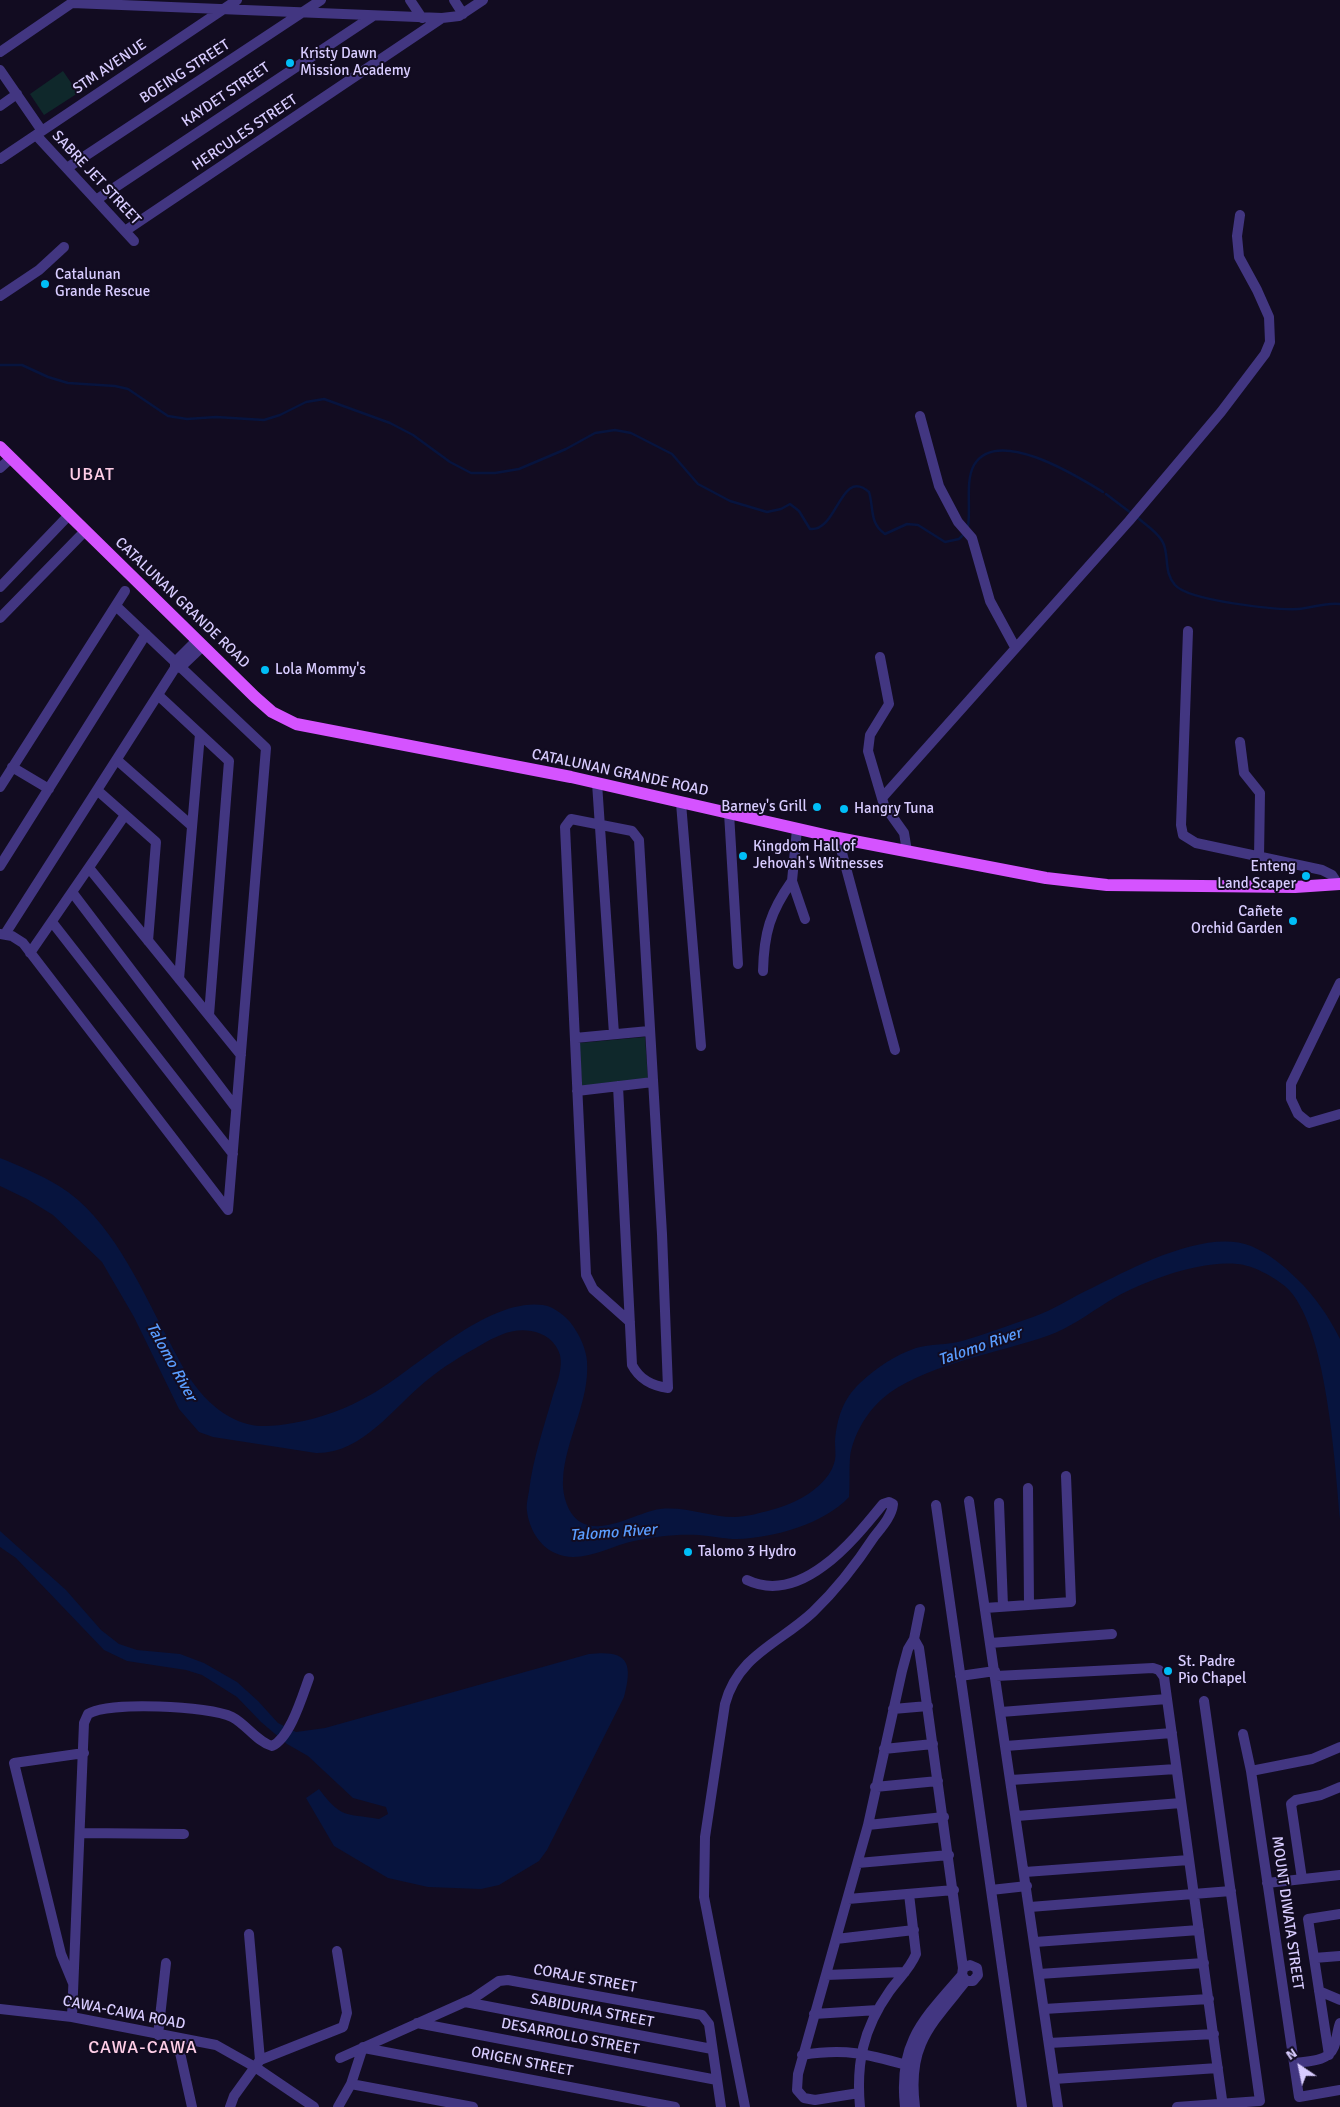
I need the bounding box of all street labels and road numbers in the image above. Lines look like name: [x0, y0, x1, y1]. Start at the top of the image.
street label: STM AVENUE: [70, 36, 150, 98]
street label: BOEING STREET: [137, 36, 233, 108]
street label: KAYDET STREET: [178, 59, 274, 131]
street label: HERCULES STREET: [189, 91, 301, 175]
street label: SABRE JET STREET: [48, 127, 144, 229]
street label: CATALUNAN GRANDE ROAD: [111, 534, 253, 672]
street label: CATALUNAN GRANDE ROAD: [530, 745, 710, 801]
street label: MOUNT DIWATA STREET: [1267, 1835, 1307, 1991]
street label: CORAJE STREET: [532, 1961, 638, 1997]
street label: SABIDURIA STREET: [529, 1990, 655, 2032]
street label: CAWA-CAWA ROAD: [61, 1992, 187, 2034]
street label: DESARROLLO STREET: [499, 2015, 641, 2059]
street label: ORIGEN STREET: [469, 2043, 575, 2081]

